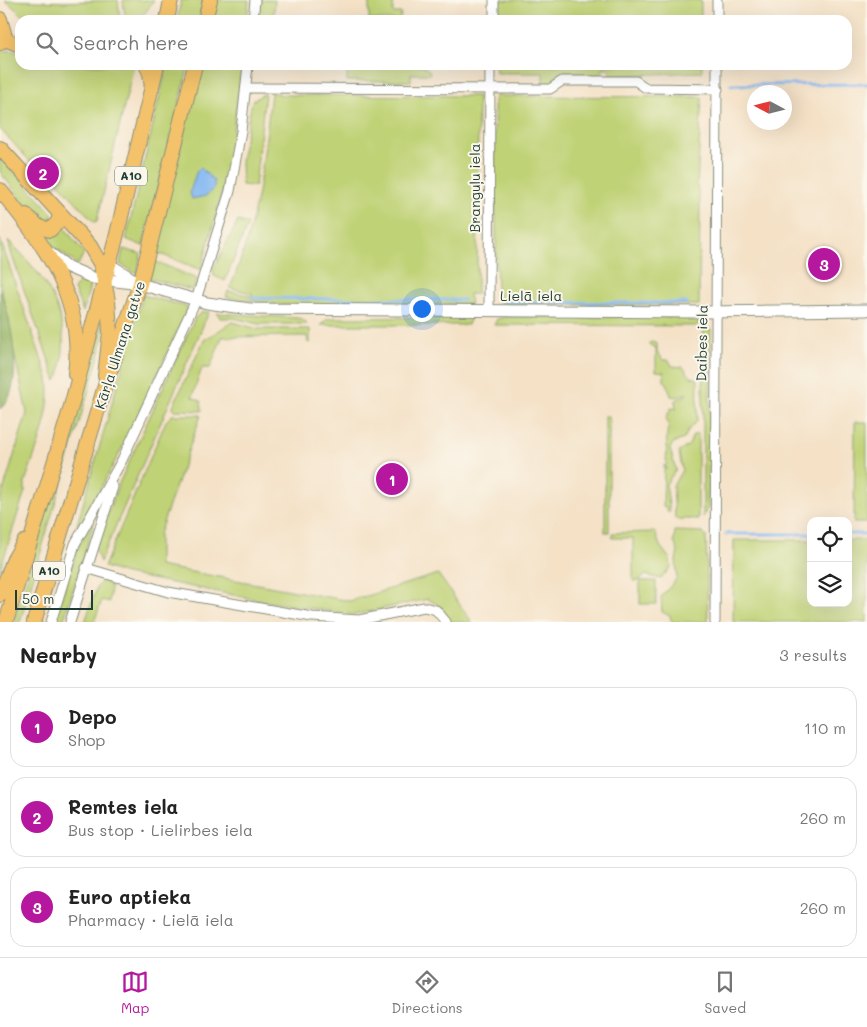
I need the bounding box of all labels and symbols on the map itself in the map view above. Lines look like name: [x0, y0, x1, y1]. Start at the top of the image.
north arrow: [747, 85, 792, 130]
street label: Branguļu iela: [465, 144, 484, 232]
pin: 2: [27, 154, 59, 192]
road number: A10: [115, 167, 147, 186]
pin: 3: [808, 245, 840, 283]
street label: Kārļa Ulmaņa gatve: [90, 278, 149, 411]
street label: Lielā iela: [500, 286, 562, 305]
your location: [409, 296, 435, 322]
street label: Daibes iela: [691, 304, 712, 381]
pin: 1: [376, 460, 408, 498]
road number: A10: [33, 562, 65, 580]
scale bar: [15, 587, 92, 610]

